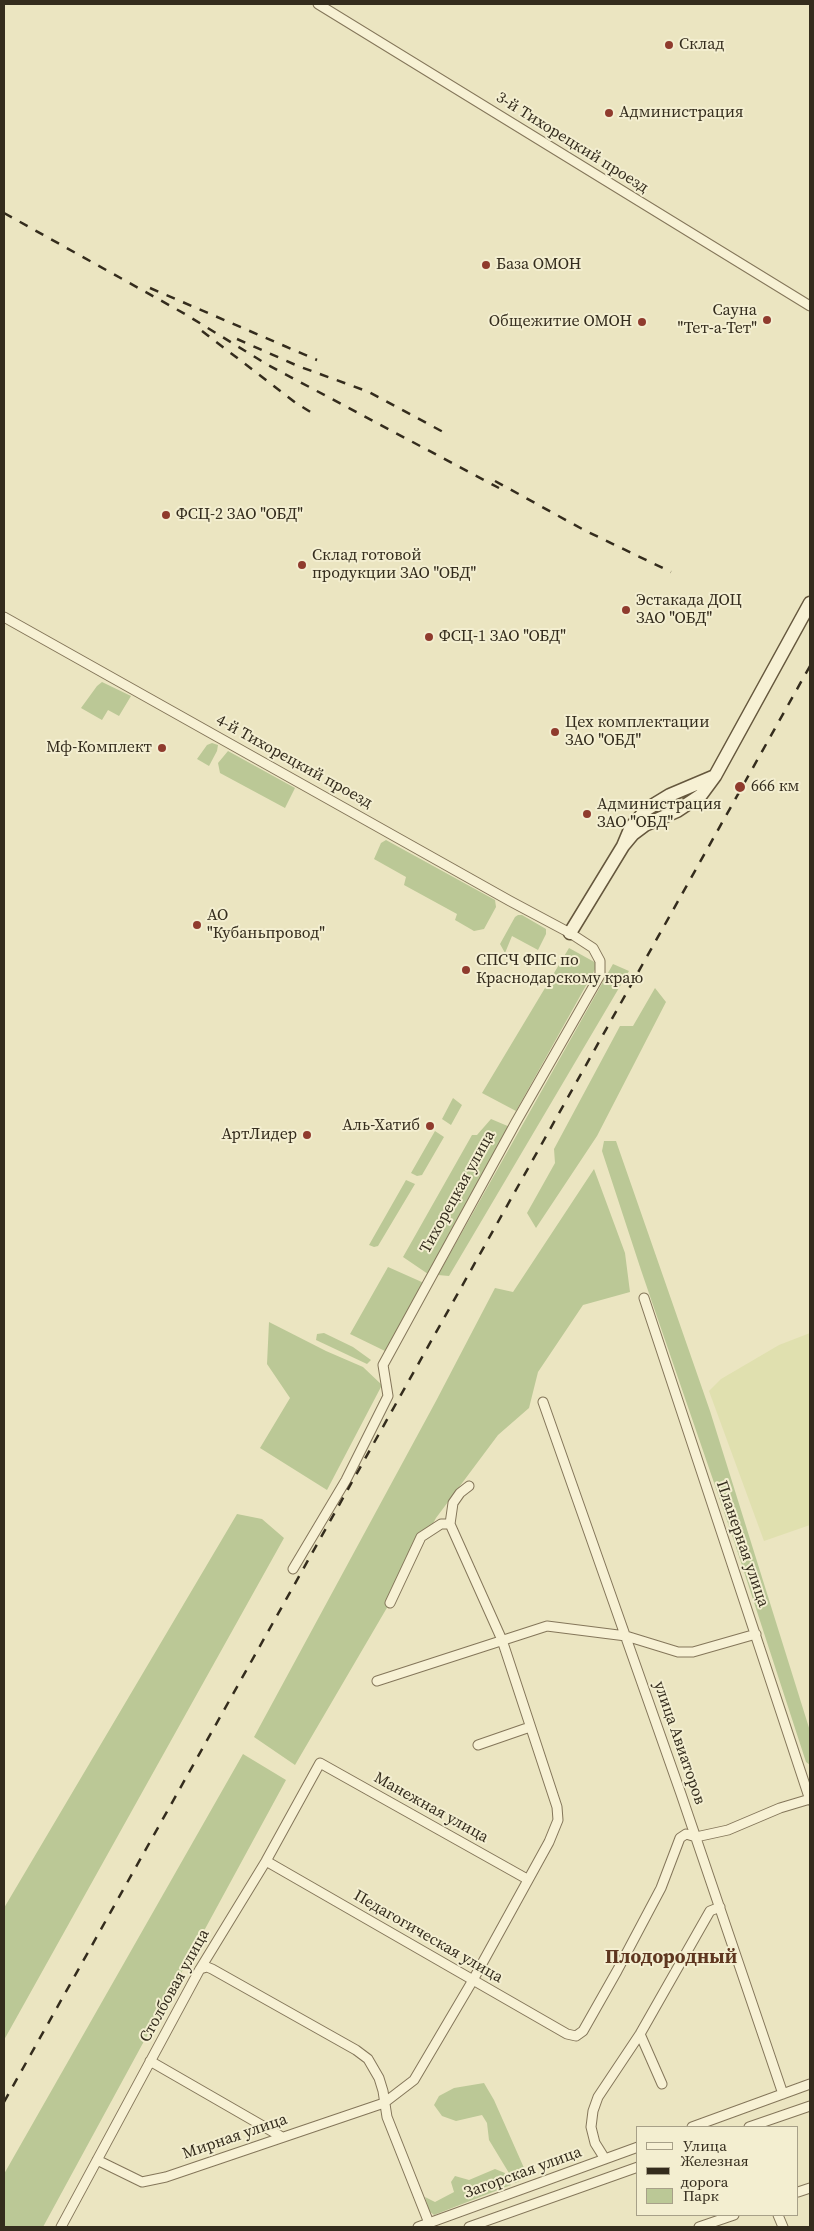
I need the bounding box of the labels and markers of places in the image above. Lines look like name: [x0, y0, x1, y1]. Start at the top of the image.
place label: Склад: [679, 35, 724, 55]
marker: Склад: [663, 39, 675, 51]
place label: Администрация: [619, 103, 744, 123]
marker: Администрация: [603, 107, 615, 119]
place label: База ОМОН: [496, 255, 581, 275]
marker: База ОМОН: [480, 259, 492, 271]
place label: Сауна "Тет-а-Тет": [678, 301, 757, 339]
place label: Общежитие ОМОН: [489, 312, 632, 332]
marker: Сауна "Тет-а-Тет": [761, 314, 773, 326]
marker: Общежитие ОМОН: [636, 316, 648, 328]
place label: ФСЦ-2 ЗАО "ОБД": [176, 505, 303, 525]
marker: ФСЦ-2 ЗАО "ОБД": [160, 509, 172, 521]
place label: Склад готовой продукции ЗАО "ОБД": [312, 546, 476, 584]
marker: Склад готовой продукции ЗАО "ОБД": [296, 559, 308, 571]
place label: Эстакада ДОЦ ЗАО "ОБД": [636, 591, 742, 629]
marker: Эстакада ДОЦ ЗАО "ОБД": [620, 604, 632, 616]
place label: ФСЦ-1 ЗАО "ОБД": [439, 627, 566, 647]
marker: ФСЦ-1 ЗАО "ОБД": [423, 631, 435, 643]
place label: Цех комплектации ЗАО "ОБД": [565, 713, 710, 751]
marker: Цех комплектации ЗАО "ОБД": [549, 726, 561, 738]
place label: Мф-Комплект: [46, 738, 152, 758]
marker: Мф-Комплект: [156, 742, 168, 754]
place label: 666 км: [751, 777, 799, 797]
marker: 666 км: [733, 780, 747, 794]
place label: Администрация ЗАО "ОБД": [597, 795, 722, 833]
marker: Администрация ЗАО "ОБД": [581, 808, 593, 820]
place label: АО "Кубаньпровод": [207, 906, 325, 944]
marker: АО "Кубаньпровод": [191, 919, 203, 931]
place label: СПСЧ ФПС по Краснодарскому краю: [476, 951, 643, 989]
marker: СПСЧ ФПС по Краснодарскому краю: [460, 964, 472, 976]
place label: Аль-Хатиб: [342, 1116, 420, 1136]
marker: Аль-Хатиб: [424, 1120, 436, 1132]
place label: АртЛидер: [221, 1125, 297, 1145]
marker: АртЛидер: [301, 1129, 313, 1141]

